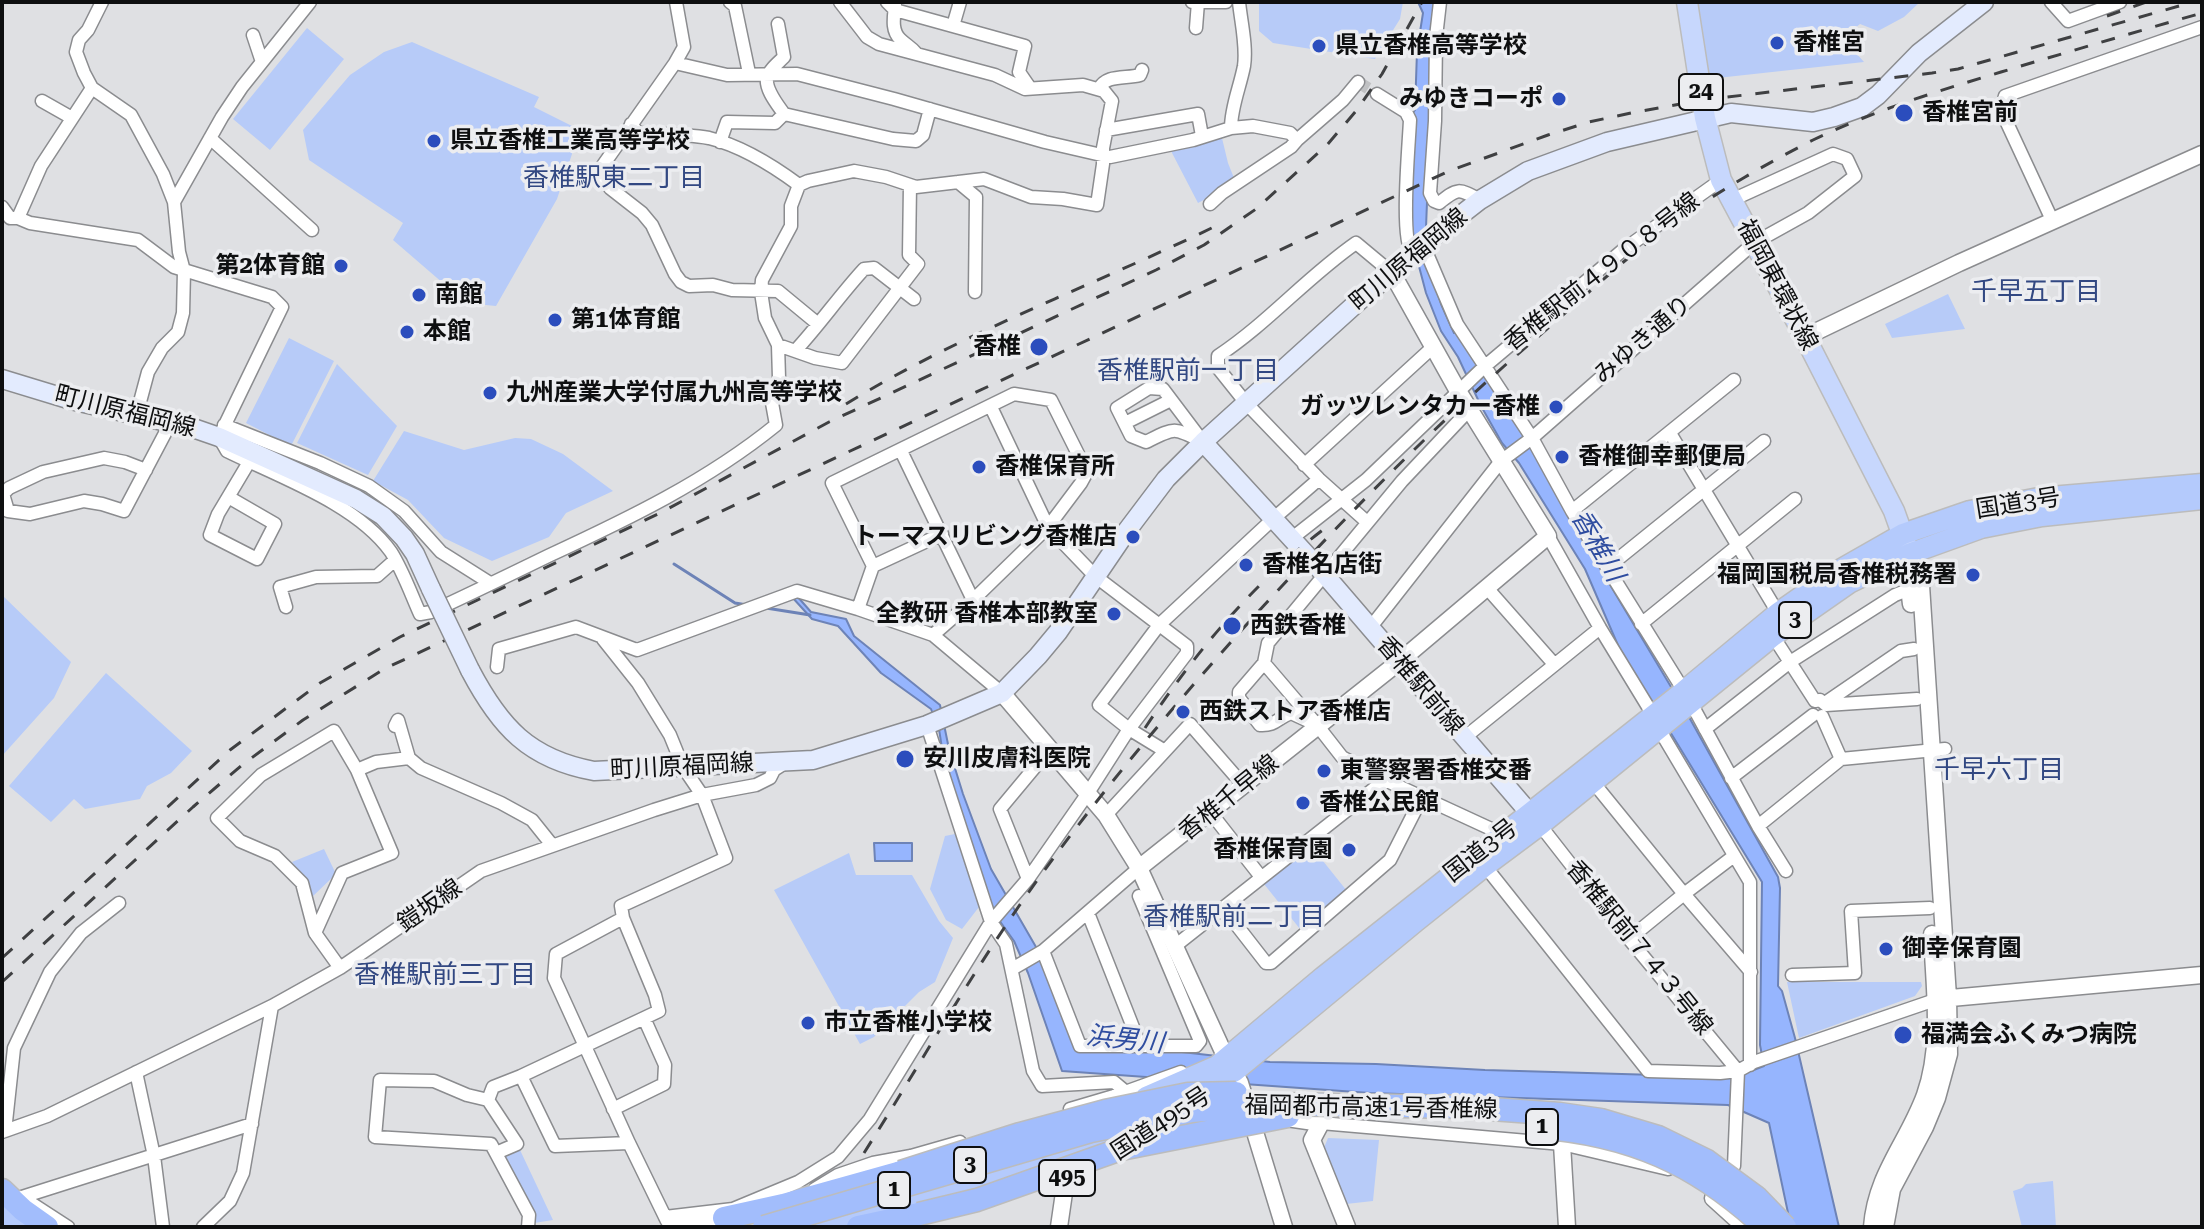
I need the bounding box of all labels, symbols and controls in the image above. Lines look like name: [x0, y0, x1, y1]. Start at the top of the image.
place label: 香椎宮: [1793, 29, 1865, 57]
place label: 県立香椎高等学校: [1335, 32, 1527, 60]
marker: 香椎宮: [1768, 34, 1786, 52]
marker: 県立香椎高等学校: [1310, 37, 1328, 55]
road number: 24: [1679, 74, 1723, 110]
place label: みゆきコーポ: [1399, 85, 1543, 113]
marker: みゆきコーポ: [1550, 90, 1568, 108]
place label: 香椎宮前: [1922, 99, 2018, 127]
marker: 香椎宮前: [1893, 102, 1915, 124]
place label: 県立香椎工業高等学校: [450, 127, 690, 155]
marker: 県立香椎工業高等学校: [425, 132, 443, 150]
district label: 香椎駅東二丁目: [523, 162, 705, 194]
street label: 香椎駅前４９０８号線: [1499, 187, 1705, 357]
street label: 町川原福岡線: [1345, 203, 1473, 317]
street label: 福岡東環状線: [1730, 215, 1824, 355]
place label: 第2体育館: [216, 252, 325, 280]
marker: 第2体育館: [332, 257, 350, 275]
district label: 千早五丁目: [1971, 276, 2101, 308]
place label: 南館: [435, 281, 483, 309]
marker: 南館: [410, 286, 428, 304]
street label: みゆき通り: [1588, 290, 1698, 390]
place label: 第1体育館: [571, 306, 680, 334]
marker: 第1体育館: [546, 311, 564, 329]
place label: 本館: [423, 318, 471, 346]
marker: 本館: [398, 323, 416, 341]
place label: 香椎: [973, 333, 1021, 361]
marker: 香椎: [1028, 336, 1050, 358]
district label: 香椎駅前一丁目: [1097, 355, 1279, 387]
place label: 九州産業大学付属九州高等学校: [506, 379, 842, 407]
street label: 町川原福岡線: [52, 381, 198, 443]
marker: 九州産業大学付属九州高等学校: [481, 384, 499, 402]
place label: ガッツレンタカー香椎: [1300, 393, 1540, 421]
marker: ガッツレンタカー香椎: [1547, 398, 1565, 416]
place label: 香椎御幸郵便局: [1578, 443, 1746, 471]
marker: 香椎御幸郵便局: [1553, 448, 1571, 466]
place label: 香椎保育所: [995, 453, 1115, 481]
marker: 香椎保育所: [970, 458, 988, 476]
street label: 国道3号: [1974, 483, 2062, 525]
water label: 香椎川: [1564, 504, 1630, 588]
place label: トーマスリビング香椎店: [853, 523, 1117, 551]
marker: トーマスリビング香椎店: [1124, 528, 1142, 546]
place label: 香椎名店街: [1262, 551, 1382, 579]
marker: 香椎名店街: [1237, 556, 1255, 574]
place label: 福岡国税局香椎税務署: [1717, 561, 1957, 589]
marker: 福岡国税局香椎税務署: [1964, 566, 1982, 584]
place label: 全教研 香椎本部教室: [876, 600, 1098, 628]
road number: 3: [1779, 602, 1811, 638]
marker: 全教研 香椎本部教室: [1105, 605, 1123, 623]
place label: 西鉄香椎: [1250, 612, 1346, 640]
marker: 西鉄香椎: [1221, 615, 1243, 637]
street label: 香椎駅前線: [1370, 631, 1470, 741]
place label: 西鉄ストア香椎店: [1199, 698, 1391, 726]
marker: 西鉄ストア香椎店: [1174, 703, 1192, 721]
place label: 安川皮膚科医院: [923, 745, 1091, 773]
marker: 安川皮膚科医院: [894, 748, 916, 770]
street label: 町川原福岡線: [609, 749, 755, 785]
street label: 香椎千早線: [1173, 749, 1285, 847]
district label: 千早六丁目: [1934, 754, 2064, 786]
place label: 東警察署香椎交番: [1340, 757, 1532, 785]
marker: 東警察署香椎交番: [1315, 762, 1333, 780]
place label: 香椎公民館: [1319, 789, 1439, 817]
marker: 香椎公民館: [1294, 794, 1312, 812]
street label: 国道3号: [1438, 813, 1524, 889]
place label: 香椎保育園: [1213, 836, 1333, 864]
marker: 香椎保育園: [1340, 841, 1358, 859]
street label: 香椎駅前７４３号線: [1560, 855, 1718, 1041]
street label: 鎧坂線: [392, 874, 468, 938]
district label: 香椎駅前二丁目: [1143, 901, 1325, 933]
place label: 御幸保育園: [1902, 935, 2022, 963]
marker: 御幸保育園: [1877, 940, 1895, 958]
district label: 香椎駅前三丁目: [354, 959, 536, 991]
place label: 市立香椎小学校: [824, 1009, 992, 1037]
marker: 市立香椎小学校: [799, 1014, 817, 1032]
water label: 浜男川: [1085, 1020, 1165, 1060]
place label: 福満会ふくみつ病院: [1921, 1021, 2137, 1049]
marker: 福満会ふくみつ病院: [1892, 1024, 1914, 1046]
street label: 国道495号: [1106, 1081, 1216, 1167]
street label: 福岡都市高速1号香椎線: [1244, 1091, 1498, 1125]
road number: 1: [1526, 1109, 1558, 1145]
road number: 3: [954, 1147, 986, 1183]
road number: 495: [1039, 1160, 1095, 1196]
road number: 1: [878, 1172, 910, 1208]

